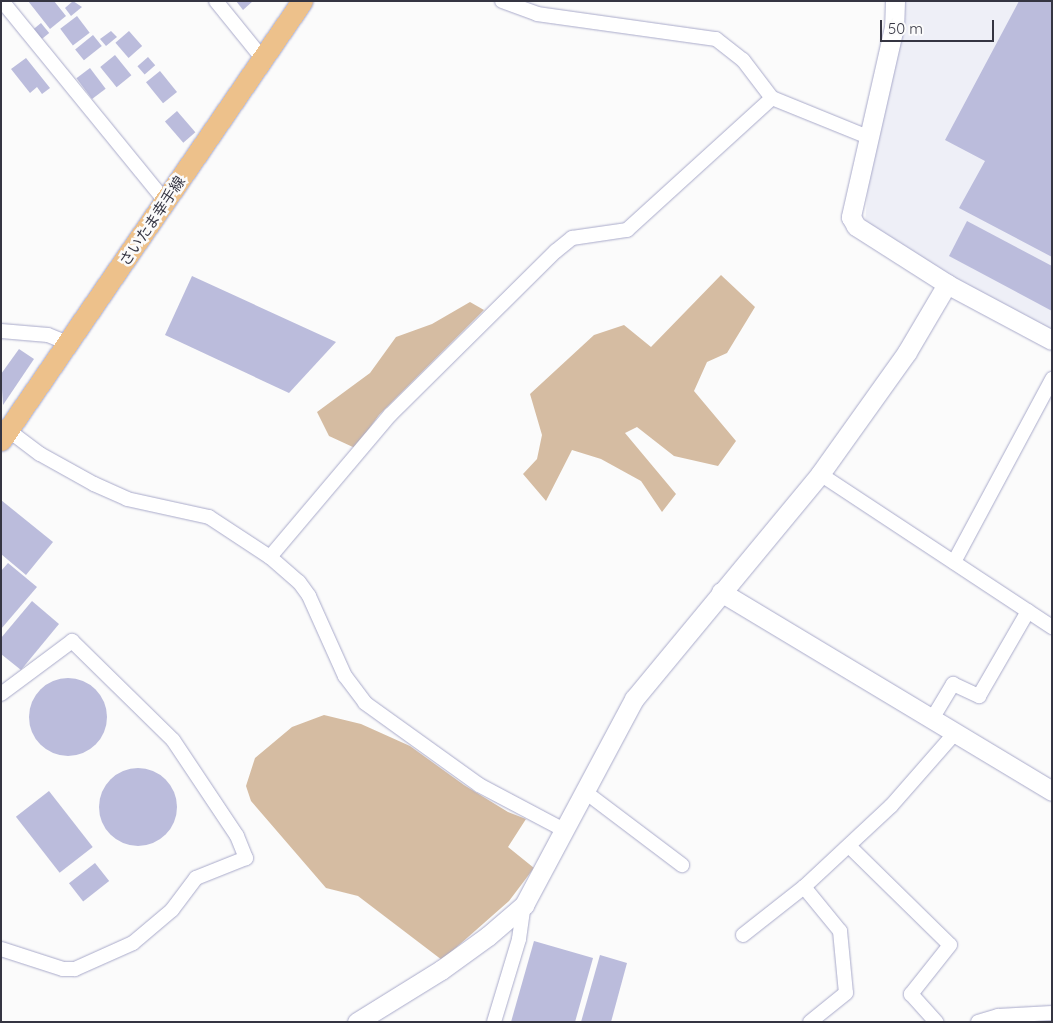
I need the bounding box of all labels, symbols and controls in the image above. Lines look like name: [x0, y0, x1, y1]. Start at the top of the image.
scale bar: [883, 10, 997, 42]
text: 50 m: [888, 19, 923, 38]
street label: さいたま幸手線: [115, 172, 189, 270]

